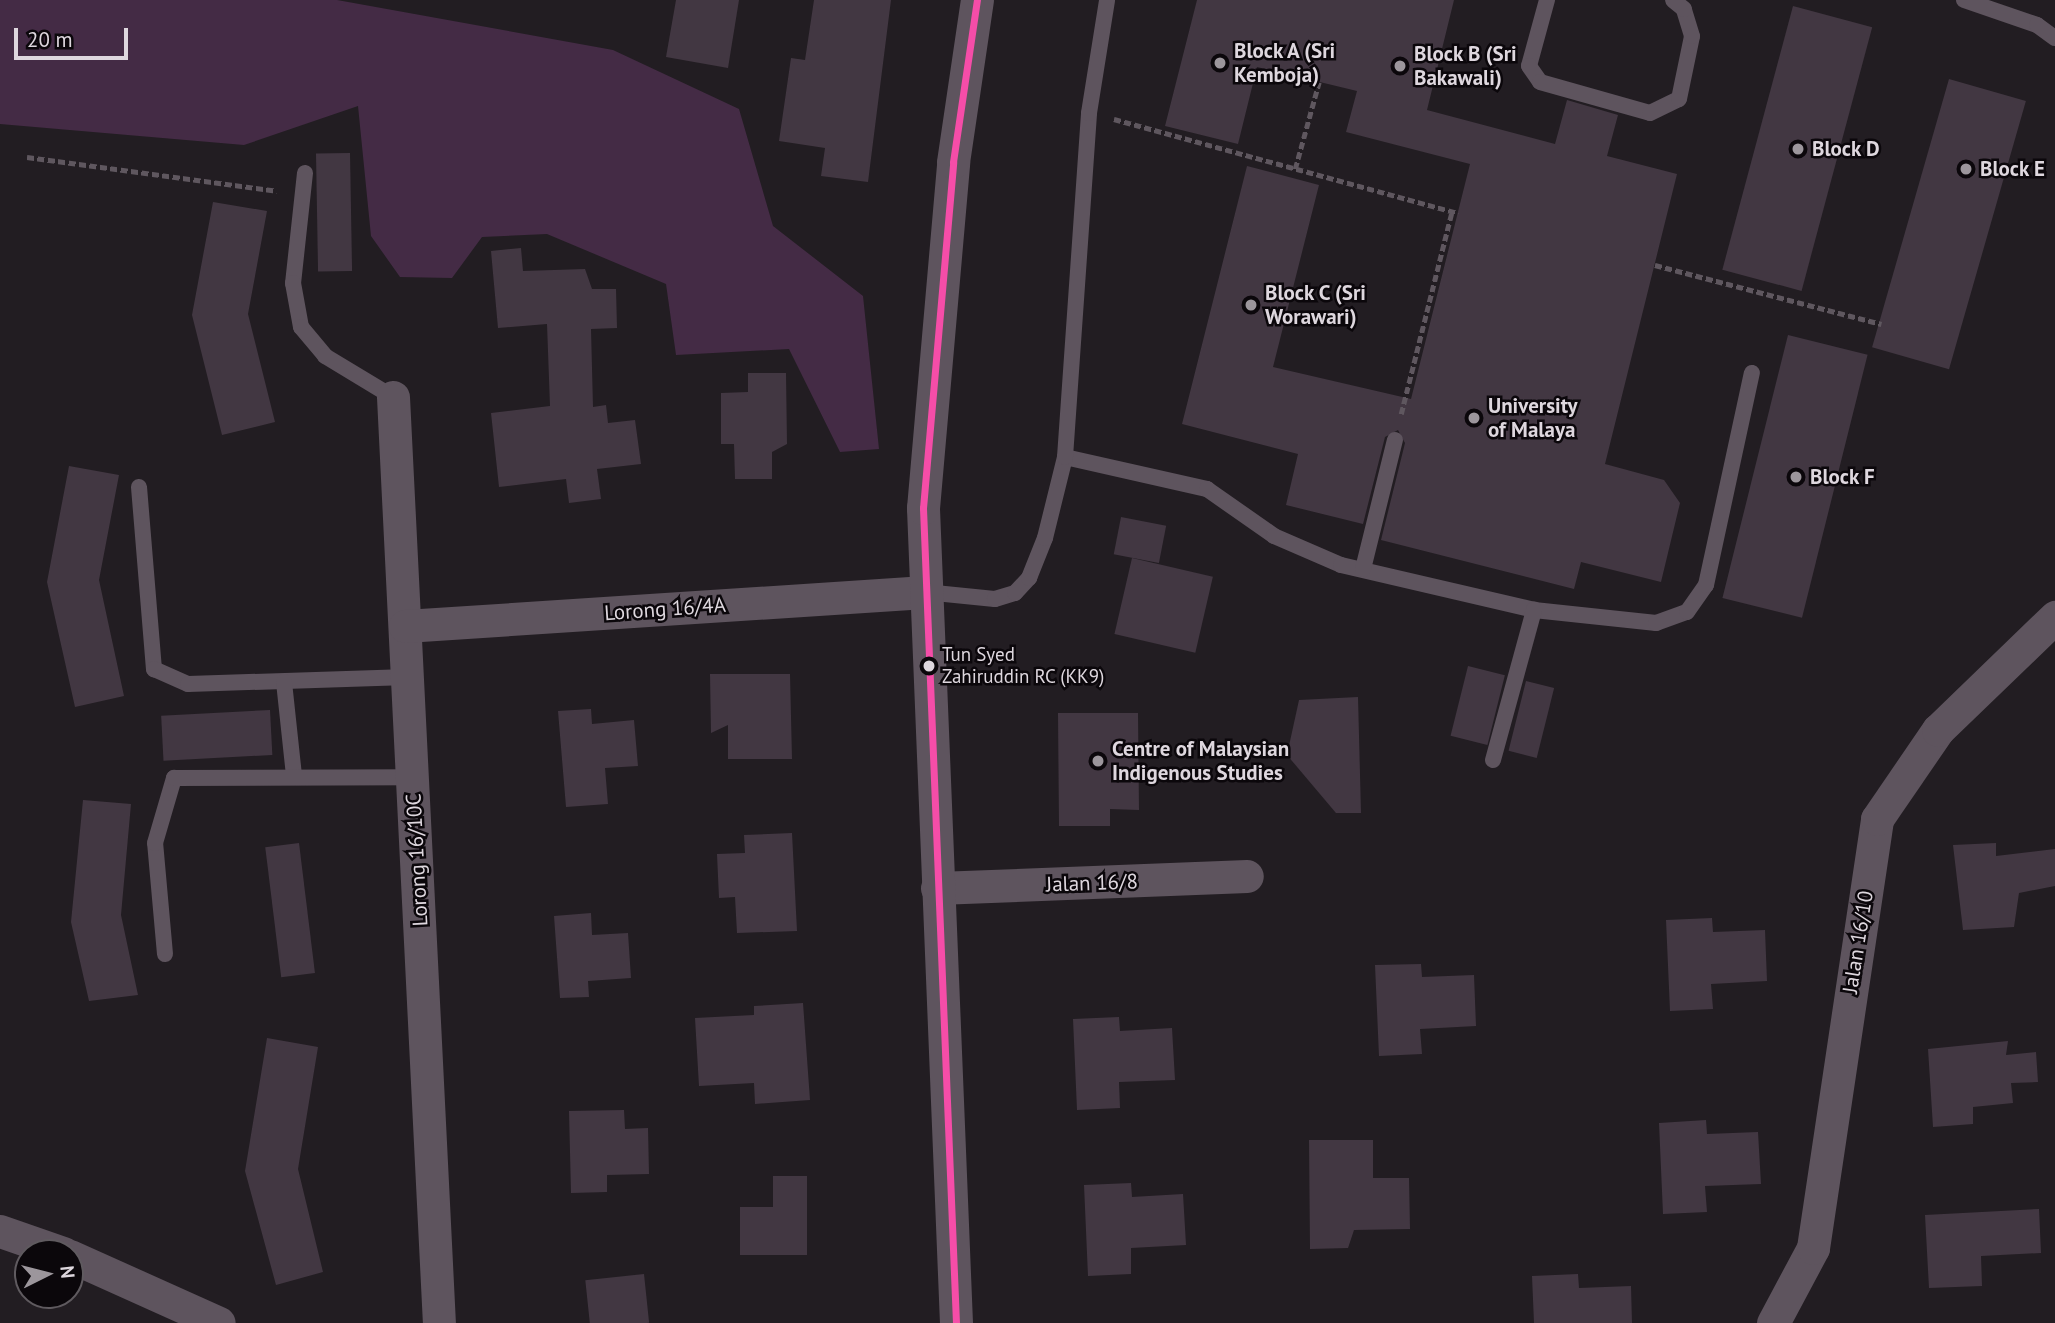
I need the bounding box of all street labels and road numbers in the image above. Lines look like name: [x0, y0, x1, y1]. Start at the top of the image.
street label: Lorong 16/4A: [603, 592, 727, 626]
street label: Lorong 16/10C: [401, 793, 433, 927]
street label: Jalan 16/8: [1046, 869, 1138, 897]
street label: Jalan 16/10: [1837, 889, 1879, 995]

